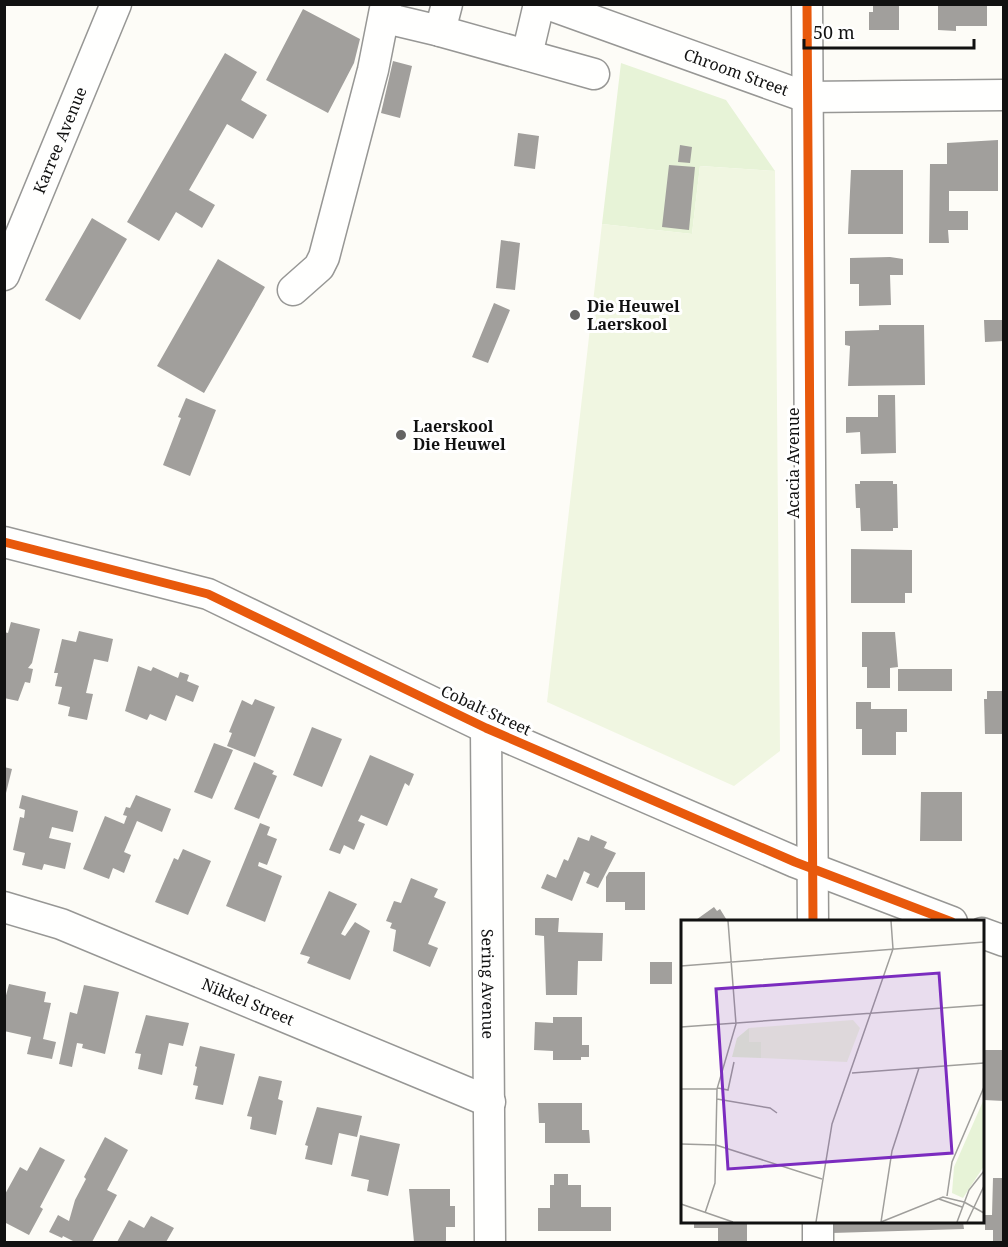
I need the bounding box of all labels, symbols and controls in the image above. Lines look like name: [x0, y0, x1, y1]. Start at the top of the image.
scale bar: [804, 12, 974, 50]
text: 50 m: [813, 20, 855, 44]
street label: Chroom Street: [681, 43, 792, 101]
street label: Karree Avenue: [28, 83, 92, 197]
place label: Die Heuwel Laerskool: [587, 295, 680, 335]
marker: Die Heuwel Laerskool: [568, 308, 582, 322]
street label: Acacia Avenue: [782, 407, 804, 519]
place label: Laerskool Die Heuwel: [413, 415, 506, 455]
marker: Laerskool Die Heuwel: [394, 428, 408, 442]
street label: Cobalt Street: [437, 679, 535, 741]
inset map: [681, 920, 984, 1223]
street label: Sering Avenue: [477, 929, 499, 1039]
street label: Nikkel Street: [199, 973, 298, 1031]

